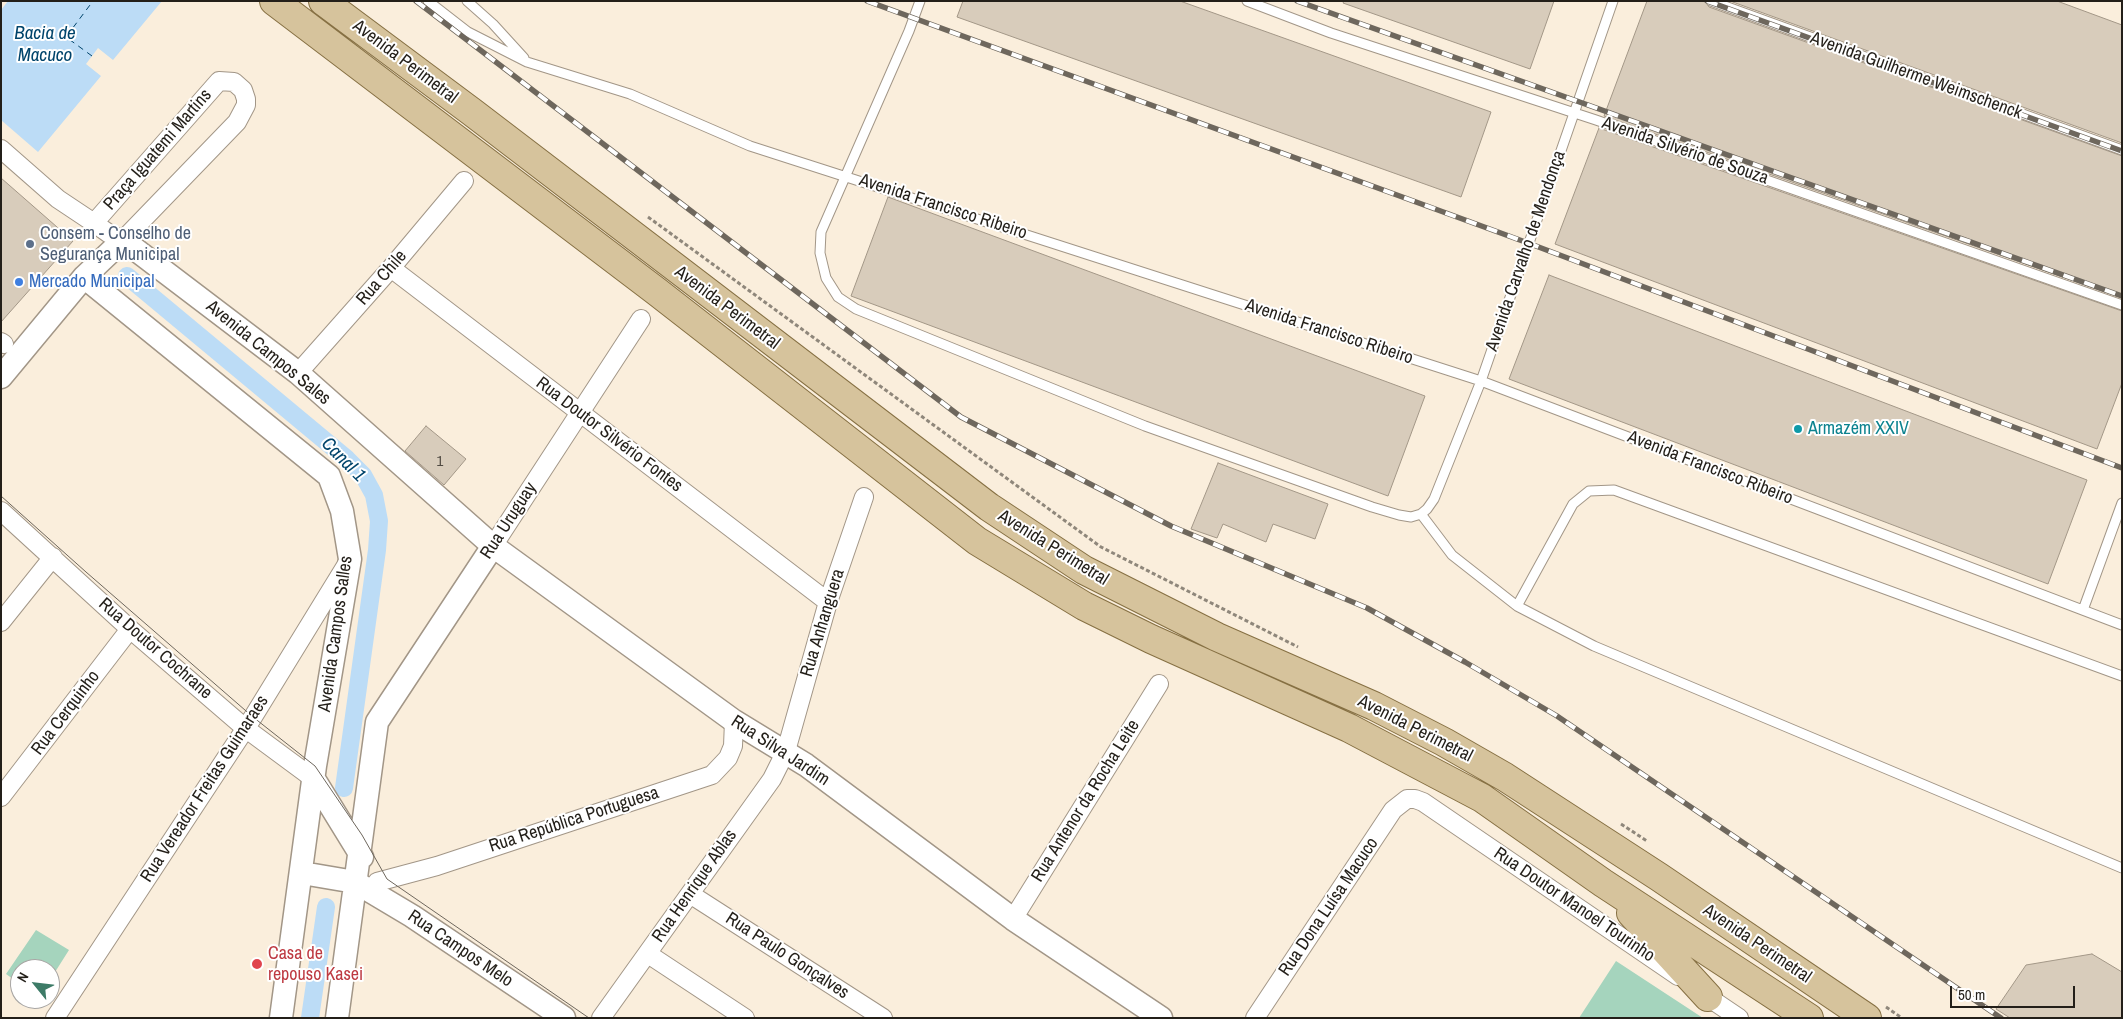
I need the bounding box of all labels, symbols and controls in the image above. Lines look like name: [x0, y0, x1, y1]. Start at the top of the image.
street label: Avenida Perimetral: [348, 15, 462, 109]
water label: Bacia de Macuco: [14, 23, 76, 67]
street label: Avenida Guilherme Weimschenck: [1807, 28, 2025, 124]
street label: Praça Iguatemi Martins: [100, 85, 216, 215]
street label: Avenida Silvério de Souza: [1599, 112, 1771, 190]
street label: Avenida Carvalho de Mendonça: [1482, 148, 1570, 354]
street label: Avenida Francisco Ribeiro: [856, 170, 1030, 244]
place label: Consem - Conselho de Segurança Municipal: [40, 223, 191, 266]
marker: Consem - Conselho de Segurança Municipal: [24, 238, 36, 250]
street label: Rua Chile: [352, 246, 412, 310]
street label: Avenida Perimetral: [670, 261, 784, 355]
place label: Mercado Municipal: [29, 271, 155, 293]
marker: Mercado Municipal: [13, 276, 25, 288]
street label: Avenida Francisco Ribeiro: [1242, 295, 1416, 369]
street label: Avenida Campos Sales: [201, 296, 335, 410]
street label: Rua Doutor Silvério Fontes: [531, 373, 687, 497]
place label: Armazém XXIV: [1808, 418, 1909, 440]
marker: Armazém XXIV: [1792, 423, 1804, 435]
street label: Avenida Francisco Ribeiro: [1624, 427, 1796, 509]
water label: Canal 1: [316, 433, 370, 487]
house number: 1: [437, 453, 443, 471]
street label: Rua Uruguay: [476, 479, 542, 563]
street label: Avenida Perimetral: [994, 505, 1112, 591]
street label: Avenida Campos Salles: [314, 555, 358, 713]
street label: Rua Anhanguera: [796, 566, 850, 680]
street label: Rua Doutor Cochrane: [94, 594, 216, 704]
street label: Rua Cerquinho: [27, 667, 105, 759]
street label: Avenida Perimetral: [1354, 691, 1476, 767]
street label: Rua Vereador Freitas Guimaraes: [137, 692, 273, 886]
street label: Rua Silva Jardim: [727, 711, 833, 791]
street label: Rua Antenor da Rocha Leite: [1027, 716, 1145, 886]
street label: Rua República Portuguesa: [486, 782, 662, 858]
street label: Rua Henrique Ablas: [648, 825, 742, 947]
street label: Rua Dona Luísa Macuco: [1275, 834, 1383, 980]
street label: Rua Doutor Manoel Tourinho: [1489, 843, 1659, 967]
street label: Avenida Perimetral: [1699, 900, 1815, 988]
street label: Rua Campos Melo: [403, 906, 517, 992]
street label: Rua Paulo Gonçalves: [721, 908, 853, 1004]
place label: Casa de repouso Kasei: [268, 943, 363, 986]
marker: Casa de repouso Kasei: [250, 957, 264, 971]
north arrow: [10, 959, 60, 1009]
text: N: [13, 969, 33, 985]
scale bar: [1953, 976, 2078, 1008]
text: 50 m: [1958, 984, 1985, 1005]

